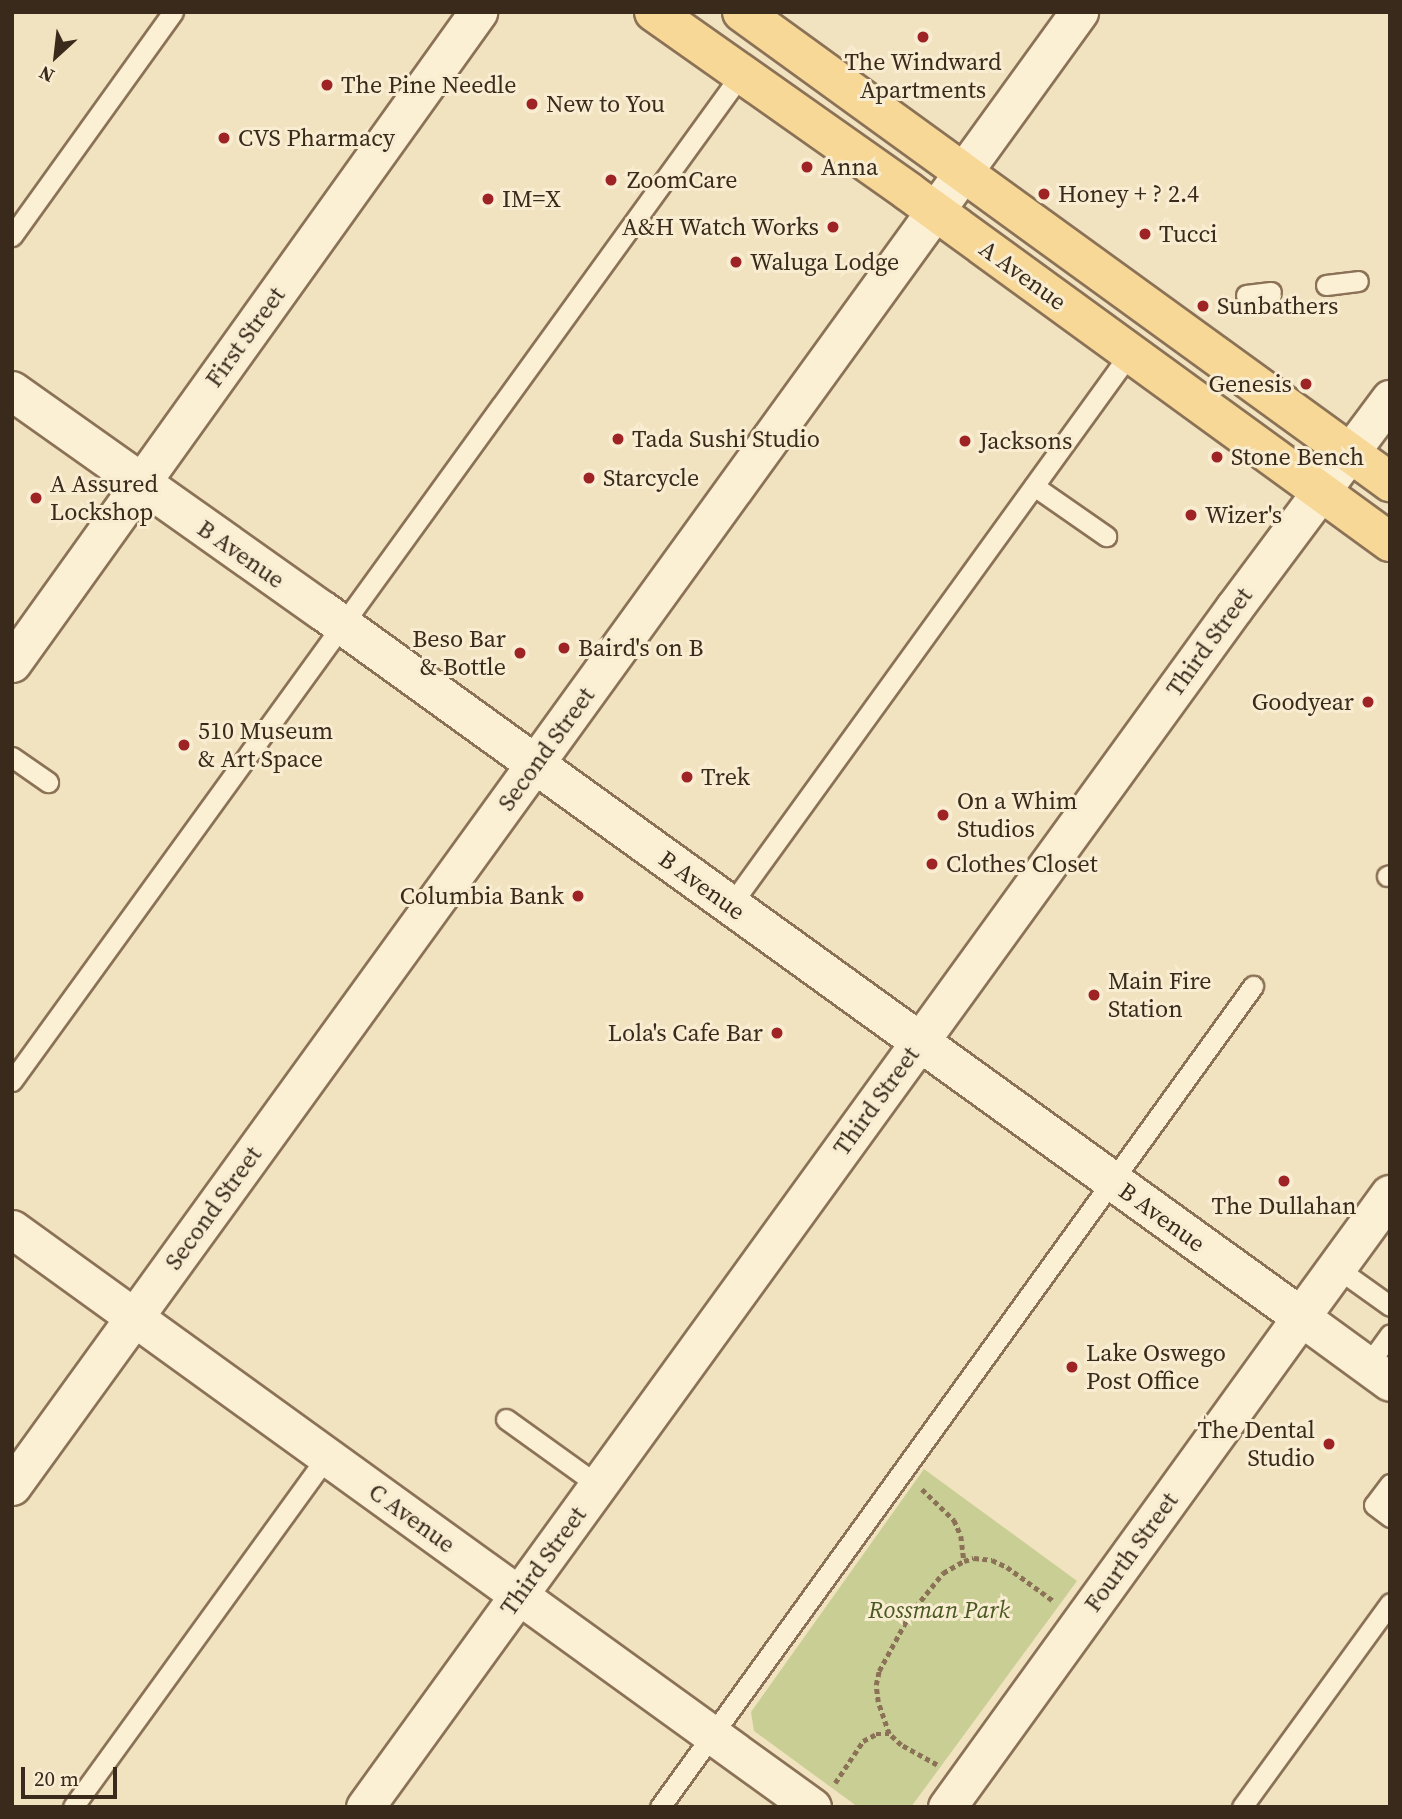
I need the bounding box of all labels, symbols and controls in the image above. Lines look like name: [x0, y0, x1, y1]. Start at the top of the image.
north arrow: [21, 21, 91, 91]
marker: The Windward Apartments: [915, 29, 931, 45]
place label: The Windward Apartments: [844, 48, 1002, 104]
text: N: [34, 60, 59, 89]
place label: The Pine Needle: [341, 71, 516, 99]
marker: The Pine Needle: [319, 77, 335, 93]
place label: New to You: [546, 90, 666, 118]
marker: New to You: [524, 96, 540, 112]
place label: CVS Pharmacy: [238, 124, 395, 152]
marker: CVS Pharmacy: [216, 130, 232, 146]
place label: Anna: [821, 153, 878, 181]
marker: Anna: [799, 159, 815, 175]
place label: ZoomCare: [627, 166, 738, 194]
marker: ZoomCare: [601, 170, 621, 190]
place label: Honey + ? 2.4: [1058, 180, 1199, 208]
place label: IM=X: [502, 185, 561, 213]
marker: Honey + ? 2.4: [1036, 186, 1052, 202]
marker: IM=X: [480, 191, 496, 207]
place label: A&H Watch Works: [621, 213, 819, 241]
marker: A&H Watch Works: [825, 219, 841, 235]
place label: Tucci: [1159, 220, 1217, 248]
marker: Tucci: [1137, 226, 1153, 242]
street label: A Avenue: [974, 234, 1072, 316]
place label: Waluga Lodge: [750, 248, 899, 276]
marker: Waluga Lodge: [728, 254, 744, 270]
street label: First Street: [199, 281, 291, 393]
place label: Sunbathers: [1217, 292, 1338, 320]
marker: Sunbathers: [1195, 298, 1211, 314]
place label: Genesis: [1209, 370, 1292, 398]
marker: Genesis: [1298, 376, 1314, 392]
place label: Tada Sushi Studio: [632, 425, 820, 453]
place label: Jacksons: [979, 427, 1072, 455]
marker: Tada Sushi Studio: [610, 431, 626, 447]
marker: Jacksons: [957, 433, 973, 449]
place label: Stone Bench: [1231, 443, 1364, 471]
marker: Stone Bench: [1209, 449, 1225, 465]
place label: Starcycle: [603, 464, 699, 492]
place label: A Assured Lockshop: [50, 470, 158, 526]
marker: Starcycle: [581, 470, 597, 486]
marker: A Assured Lockshop: [28, 490, 44, 506]
place label: Wizer's: [1205, 501, 1282, 529]
marker: Wizer's: [1183, 507, 1199, 523]
street label: B Avenue: [192, 514, 290, 594]
street label: Third Street: [1160, 582, 1258, 702]
place label: Beso Bar & Bottle: [412, 625, 506, 681]
place label: Baird's on B: [578, 634, 704, 662]
marker: Baird's on B: [556, 640, 572, 656]
marker: Beso Bar & Bottle: [512, 645, 528, 661]
street label: Second Street: [492, 682, 600, 816]
place label: Goodyear: [1252, 688, 1354, 716]
marker: Goodyear: [1360, 694, 1376, 710]
place label: 510 Museum & Art Space: [198, 717, 333, 773]
marker: 510 Museum & Art Space: [176, 737, 192, 753]
place label: Trek: [701, 763, 750, 791]
marker: Trek: [679, 769, 695, 785]
place label: On a Whim Studios: [957, 787, 1078, 843]
marker: On a Whim Studios: [935, 807, 951, 823]
street label: B Avenue: [653, 844, 751, 926]
place label: Clothes Closet: [946, 850, 1098, 878]
marker: Clothes Closet: [924, 856, 940, 872]
place label: Columbia Bank: [400, 882, 564, 910]
marker: Columbia Bank: [570, 888, 586, 904]
place label: Main Fire Station: [1108, 967, 1212, 1023]
marker: Main Fire Station: [1086, 987, 1102, 1003]
place label: Lola's Cafe Bar: [608, 1019, 763, 1047]
marker: Lola's Cafe Bar: [769, 1025, 785, 1041]
street label: Third Street: [827, 1041, 925, 1161]
street label: Second Street: [159, 1141, 267, 1275]
marker: The Dullahan: [1276, 1173, 1292, 1189]
street label: B Avenue: [1113, 1176, 1211, 1258]
place label: The Dullahan: [1211, 1192, 1357, 1220]
place label: Lake Oswego Post Office: [1086, 1339, 1226, 1395]
marker: Lake Oswego Post Office: [1064, 1359, 1080, 1375]
place label: The Dental Studio: [1197, 1416, 1315, 1472]
marker: The Dental Studio: [1321, 1436, 1337, 1452]
street label: C Avenue: [363, 1477, 461, 1559]
street label: Fourth Street: [1078, 1487, 1184, 1617]
street label: Third Street: [494, 1501, 592, 1621]
park label: Rossman Park: [868, 1596, 1010, 1624]
scale bar: [24, 1752, 121, 1796]
text: 20 m: [34, 1764, 79, 1793]

